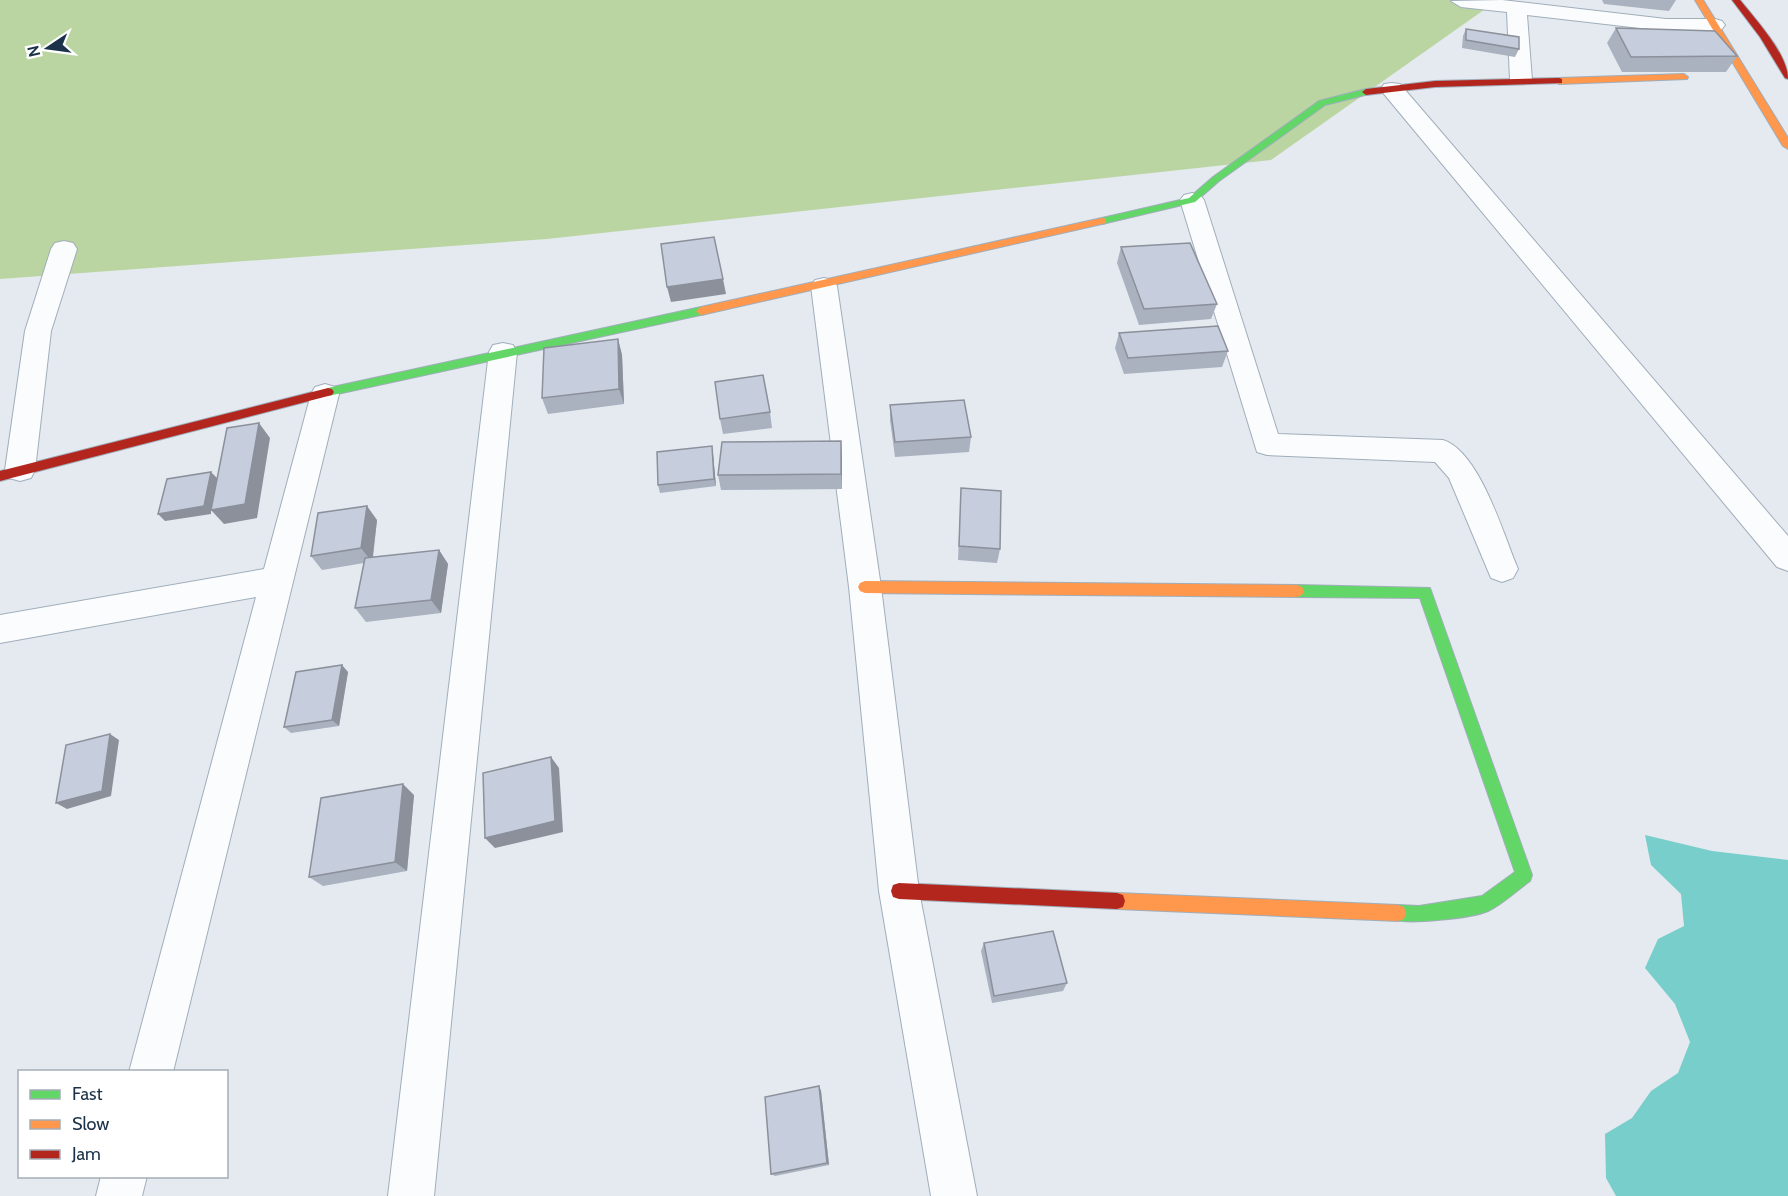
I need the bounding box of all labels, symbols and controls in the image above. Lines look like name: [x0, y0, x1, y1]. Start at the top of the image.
north arrow: [18, 18, 78, 78]
text: N: [23, 44, 44, 59]
legend: [18, 1070, 228, 1178]
text: Fast: [72, 1083, 103, 1105]
text: Slow: [72, 1113, 109, 1135]
text: Jam: [71, 1143, 101, 1165]

